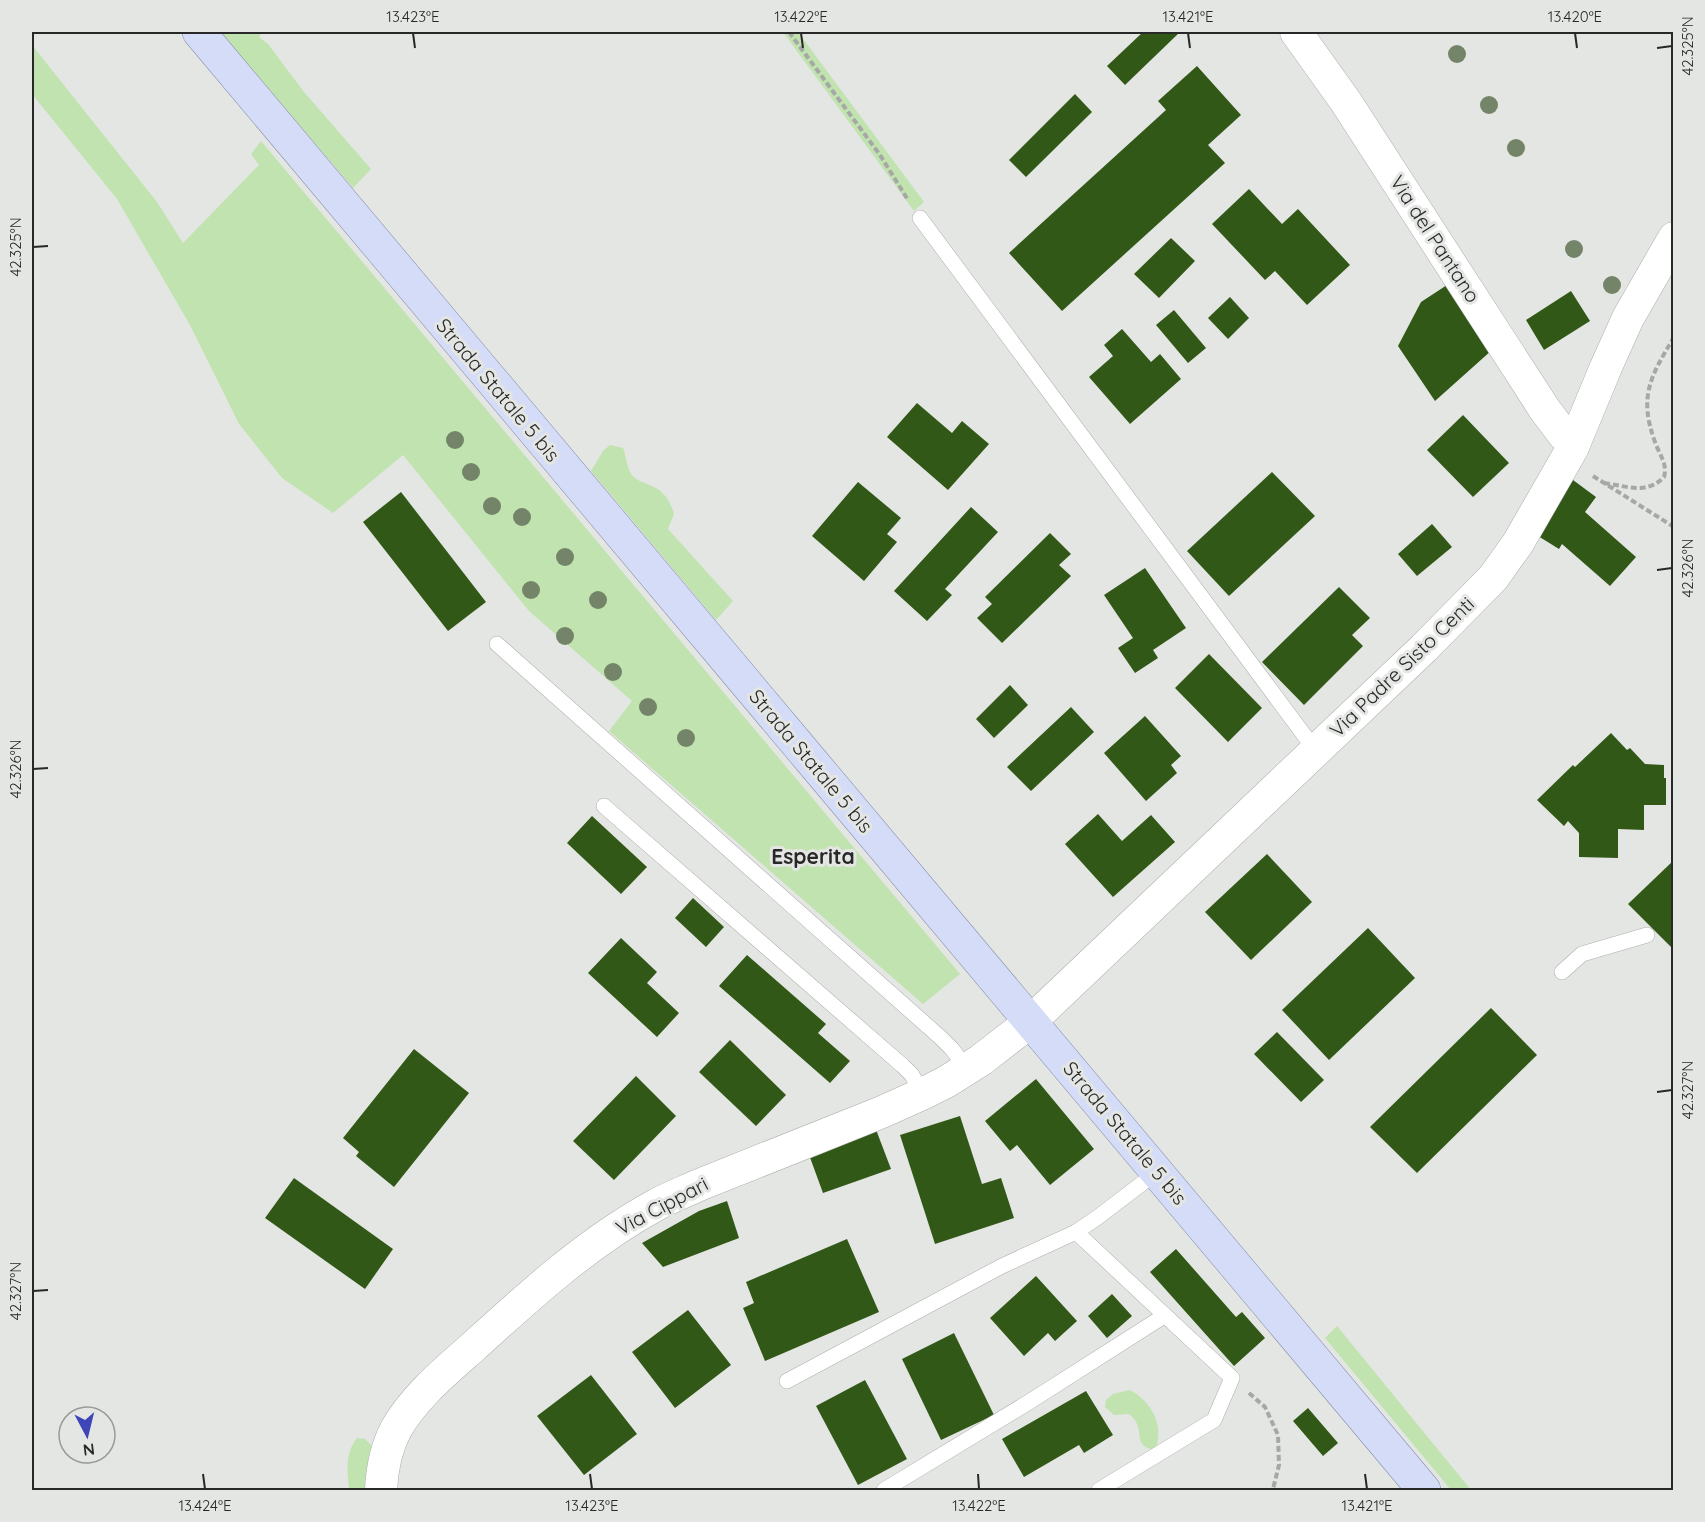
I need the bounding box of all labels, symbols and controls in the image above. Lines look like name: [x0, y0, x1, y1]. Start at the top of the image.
text: 13.423°E: [386, 7, 440, 26]
text: 13.422°E: [774, 7, 828, 26]
text: 13.421°E: [1163, 7, 1213, 26]
text: 13.420°E: [1548, 7, 1602, 26]
text: 42.325°N: [1678, 16, 1697, 76]
street label: Via del Pantano: [1385, 170, 1486, 307]
text: 42.325°N: [6, 217, 25, 277]
street label: Strada Statale 5 bis: [431, 313, 566, 467]
text: 42.326°N: [1678, 538, 1697, 598]
street label: Via Padre Sisto Centi: [1324, 591, 1479, 742]
street label: Strada Statale 5 bis: [744, 684, 879, 838]
text: 42.326°N: [6, 739, 25, 799]
district label: Esperita: [771, 843, 855, 869]
street label: Strada Statale 5 bis: [1058, 1056, 1193, 1210]
text: 42.327°N: [1678, 1061, 1697, 1119]
street label: Via Cippari: [611, 1171, 712, 1240]
text: 42.327°N: [6, 1262, 25, 1320]
north arrow: [57, 1405, 117, 1465]
text: N: [82, 1439, 96, 1461]
text: 13.424°E: [178, 1496, 232, 1515]
text: 13.423°E: [565, 1496, 619, 1515]
text: 13.422°E: [952, 1496, 1006, 1515]
text: 13.421°E: [1342, 1496, 1392, 1515]

